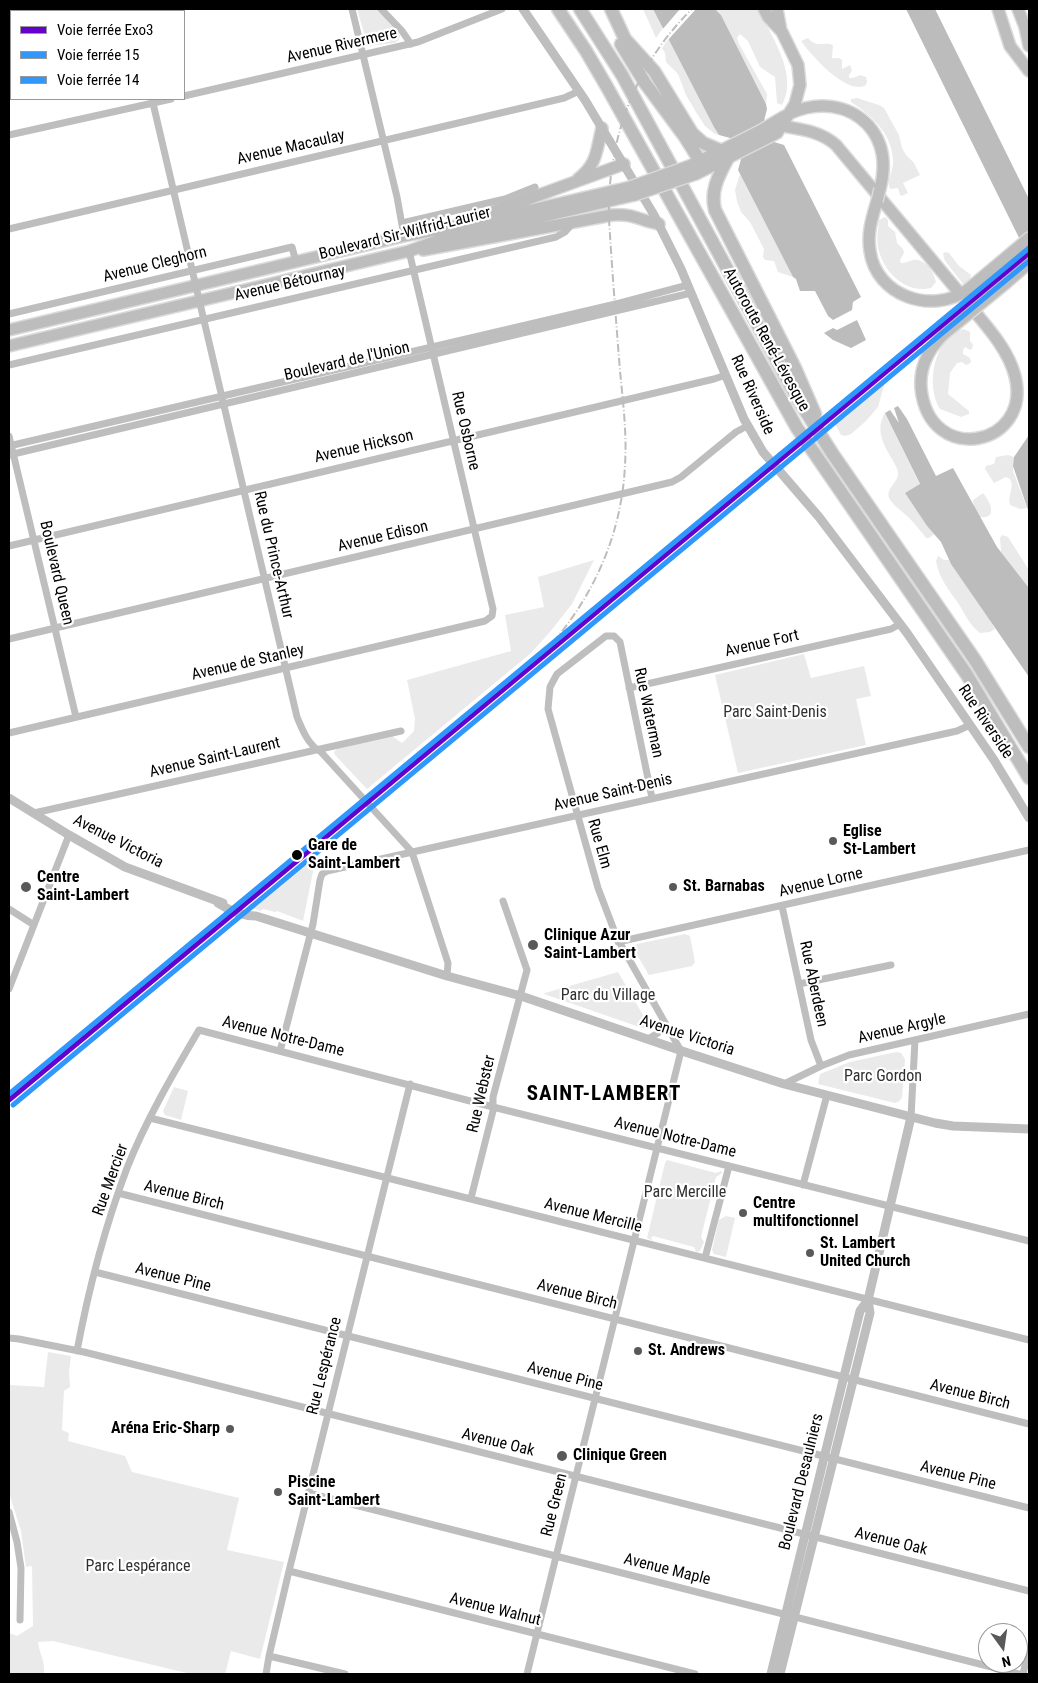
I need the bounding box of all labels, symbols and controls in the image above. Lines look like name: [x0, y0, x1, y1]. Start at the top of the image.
legend: [10, 10, 185, 100]
text: Voie ferrée Exo3: [57, 21, 153, 39]
street label: Avenue Rivermere: [285, 24, 399, 68]
text: Voie ferrée 15: [57, 46, 139, 64]
text: Voie ferrée 14: [57, 71, 139, 89]
street label: Avenue Macaulay: [235, 126, 347, 170]
street label: Boulevard Sir-Wilfrid-Laurier: [317, 203, 493, 265]
street label: Avenue Cleghorn: [101, 243, 209, 287]
street label: Avenue Bétournay: [233, 262, 347, 306]
street label: Autoroute René-Lévesque: [719, 265, 813, 415]
street label: Boulevard de l'Union: [282, 338, 412, 386]
street label: Rue Riverside: [726, 352, 778, 438]
street label: Rue Osborne: [447, 390, 483, 472]
street label: Avenue Hickson: [313, 426, 415, 468]
street label: Rue du Prince-Arthur: [249, 489, 297, 621]
street label: Avenue Edison: [336, 517, 430, 557]
street label: Boulevard Queen: [35, 519, 77, 627]
street label: Avenue Fort: [723, 626, 801, 662]
street label: Avenue de Stanley: [190, 641, 306, 685]
street label: Rue Waterman: [629, 666, 667, 760]
street label: Rue Riverside: [953, 681, 1017, 763]
park label: Parc Saint-Denis: [723, 703, 827, 723]
street label: Avenue Saint-Laurent: [148, 734, 282, 782]
street label: Avenue Saint-Denis: [552, 770, 674, 816]
street label: Avenue Victoria: [70, 811, 166, 873]
street label: Rue Elm: [583, 817, 615, 871]
place label: Eglise St-Lambert: [843, 822, 916, 860]
marker: Eglise St-Lambert: [827, 835, 839, 847]
place label: Gare de Saint-Lambert: [308, 836, 400, 874]
marker: Gare de Saint-Lambert: [290, 848, 304, 862]
street label: Avenue Lorne: [777, 864, 865, 902]
place label: Centre Saint-Lambert: [37, 868, 129, 906]
place label: St. Barnabas: [683, 877, 765, 897]
marker: Centre Saint-Lambert: [19, 880, 33, 894]
marker: St. Barnabas: [667, 881, 679, 893]
place label: Clinique Azur Saint-Lambert: [544, 926, 636, 964]
marker: Clinique Azur Saint-Lambert: [526, 938, 540, 952]
street label: Rue Aberdeen: [795, 939, 831, 1029]
park label: Parc du Village: [561, 986, 655, 1006]
street label: Avenue Argyle: [856, 1010, 948, 1048]
street label: Avenue Victoria: [637, 1012, 737, 1060]
street label: Avenue Notre-Dame: [220, 1013, 346, 1061]
street label: Rue Webster: [464, 1053, 500, 1135]
park label: Parc Gordon: [844, 1067, 922, 1087]
district label: SAINT-LAMBERT: [525, 1082, 683, 1108]
street label: Avenue Notre-Dame: [612, 1114, 738, 1162]
street label: Rue Mercier: [89, 1141, 133, 1219]
street label: Avenue Birch: [142, 1177, 226, 1215]
park label: Parc Mercille: [644, 1183, 726, 1203]
place label: Centre multifonctionnel: [753, 1194, 858, 1232]
street label: Avenue Mercille: [542, 1195, 644, 1237]
marker: Centre multifonctionnel: [737, 1207, 749, 1219]
place label: St. Lambert United Church: [820, 1234, 910, 1272]
marker: St. Lambert United Church: [804, 1247, 816, 1259]
street label: Avenue Pine: [133, 1259, 213, 1297]
street label: Avenue Birch: [535, 1276, 619, 1314]
street label: Rue Lespérance: [304, 1315, 346, 1417]
place label: St. Andrews: [648, 1341, 725, 1361]
marker: St. Andrews: [632, 1345, 644, 1357]
street label: Avenue Pine: [525, 1358, 605, 1396]
street label: Avenue Birch: [928, 1376, 1012, 1414]
street label: Boulevard Desaulniers: [776, 1412, 828, 1552]
place label: Aréna Eric-Sharp: [111, 1419, 220, 1439]
marker: Aréna Eric-Sharp: [224, 1423, 236, 1435]
street label: Avenue Oak: [460, 1425, 536, 1461]
place label: Clinique Green: [573, 1446, 667, 1466]
marker: Clinique Green: [555, 1449, 569, 1463]
street label: Avenue Pine: [918, 1457, 998, 1495]
street label: Rue Green: [538, 1471, 572, 1539]
place label: Piscine Saint-Lambert: [288, 1473, 380, 1511]
marker: Piscine Saint-Lambert: [272, 1486, 284, 1498]
street label: Avenue Oak: [853, 1524, 929, 1560]
street label: Avenue Maple: [622, 1550, 712, 1590]
park label: Parc Lespérance: [86, 1557, 190, 1577]
street label: Avenue Walnut: [447, 1589, 543, 1631]
north arrow: [978, 1623, 1028, 1673]
text: N: [1000, 1653, 1012, 1670]

